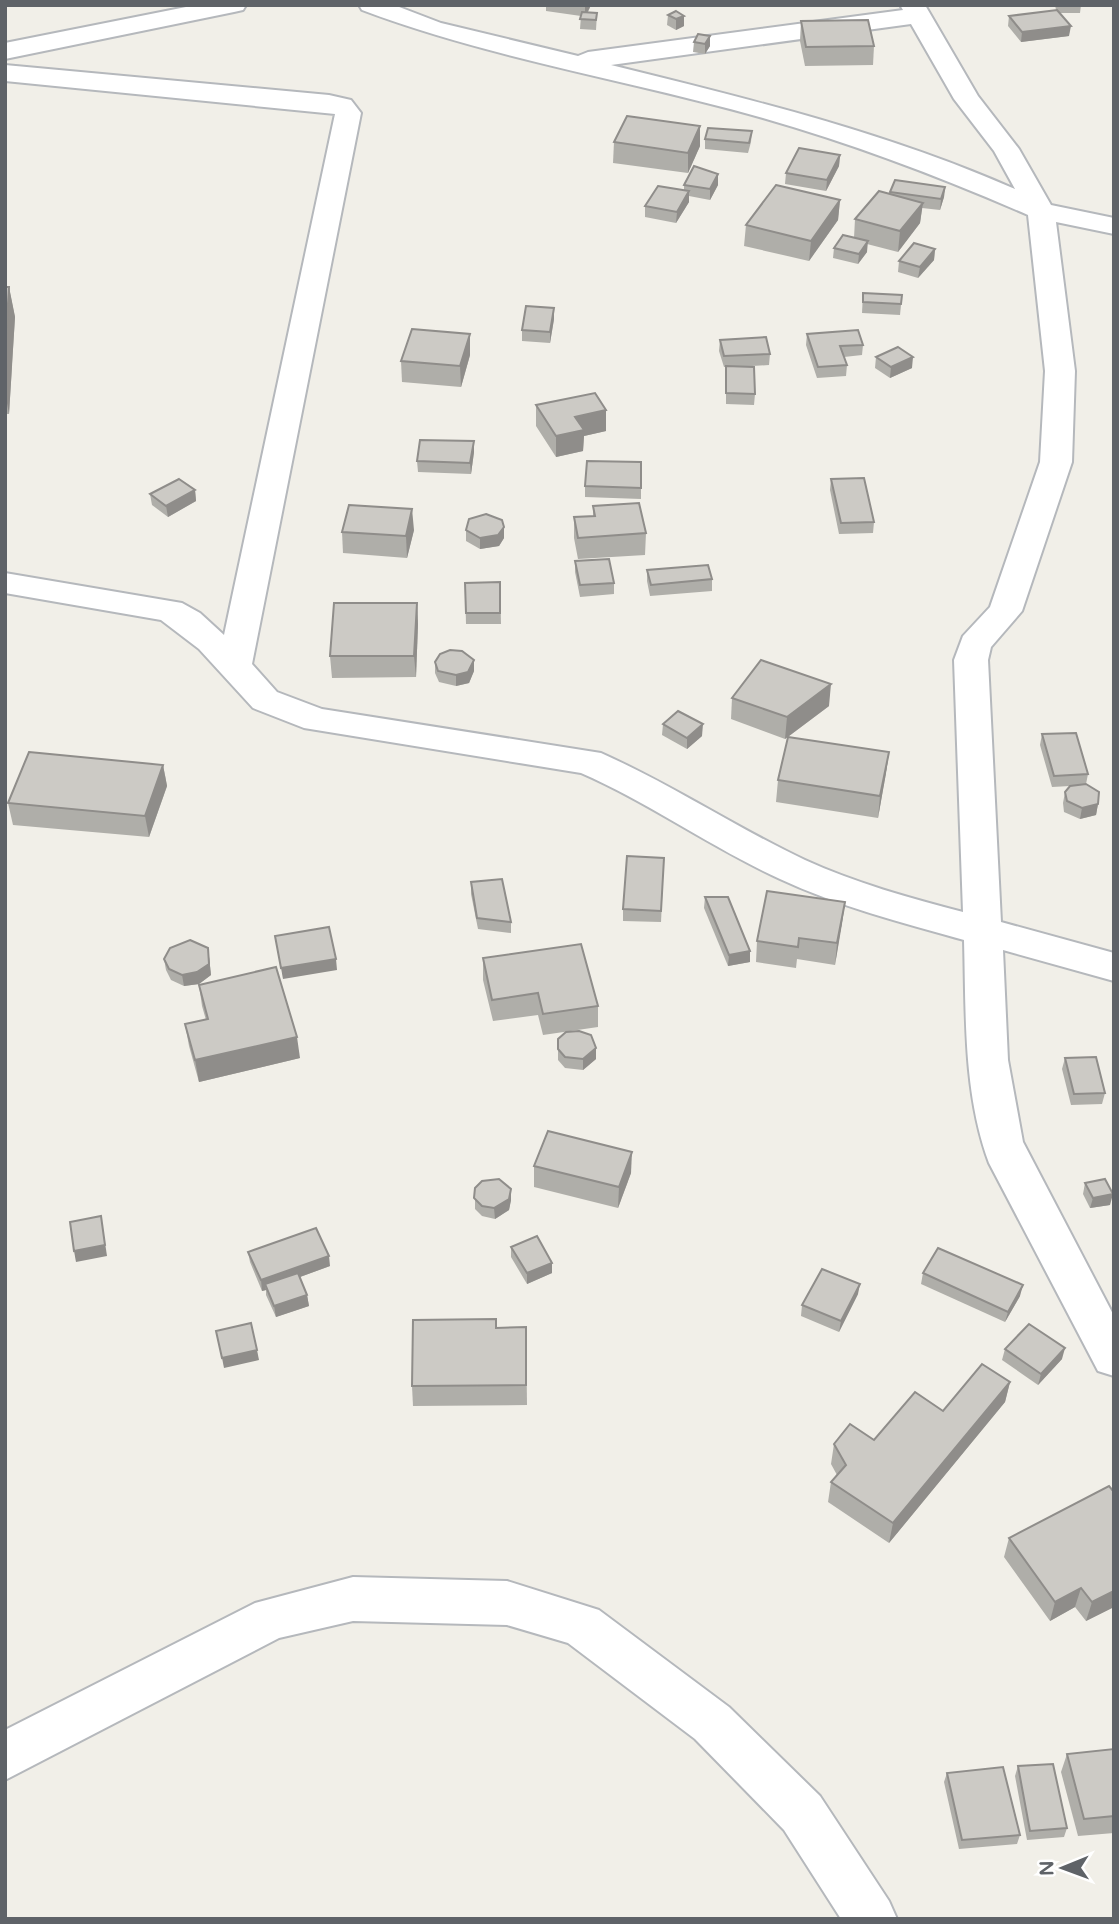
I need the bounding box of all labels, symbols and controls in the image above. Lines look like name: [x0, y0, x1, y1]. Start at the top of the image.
north arrow: [1028, 1833, 1098, 1903]
text: N: [1036, 1860, 1058, 1876]

